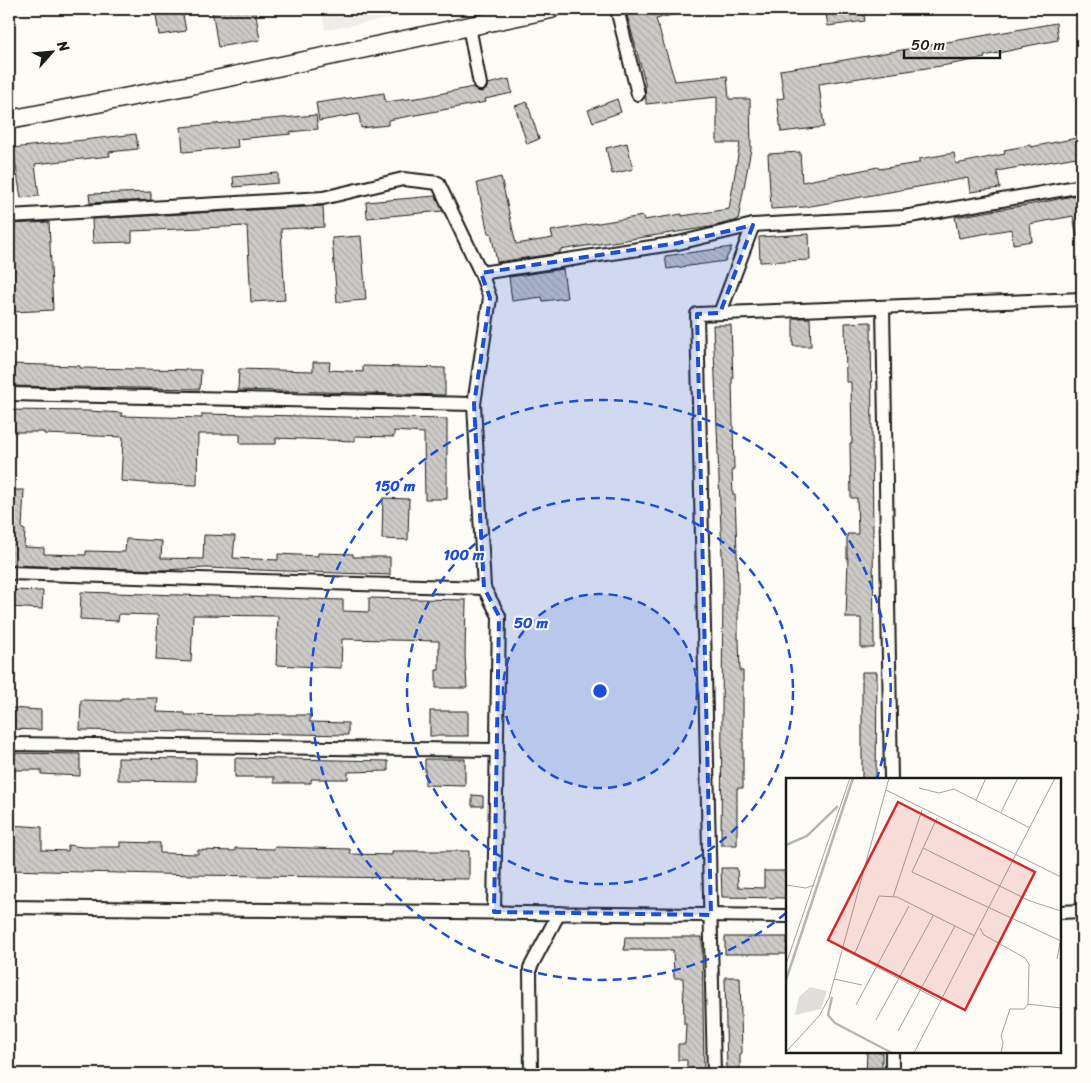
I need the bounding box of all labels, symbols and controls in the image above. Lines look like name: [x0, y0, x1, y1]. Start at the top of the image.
north arrow: [28, 28, 78, 78]
scale bar: [904, 28, 1000, 60]
text: 50 m: [911, 32, 946, 58]
text: N: [49, 35, 77, 57]
text: 150 m: [375, 473, 416, 499]
text: 100 m: [444, 542, 485, 568]
text: 50 m: [514, 610, 549, 636]
centre of rings: [591, 682, 609, 700]
inset map: [786, 778, 1061, 1053]

